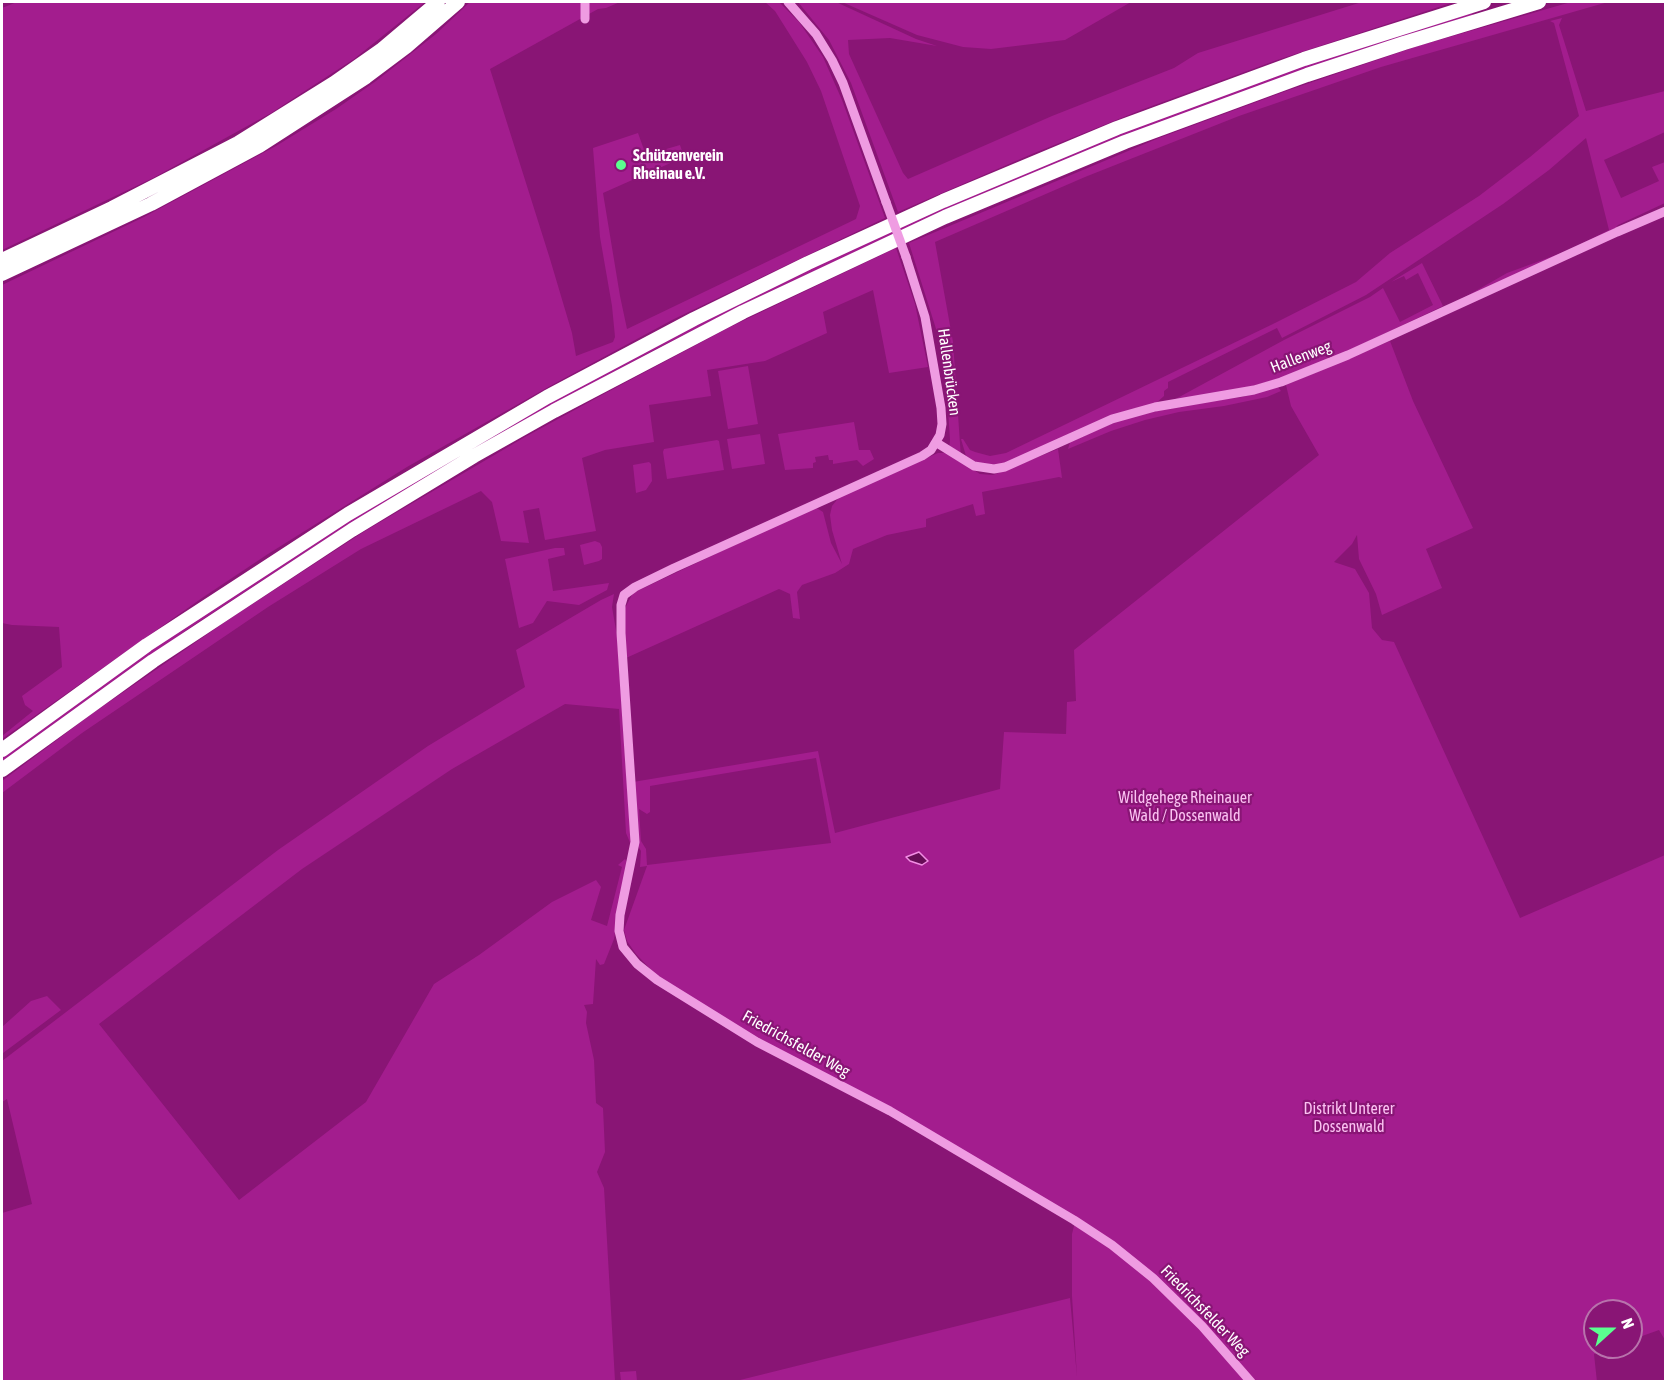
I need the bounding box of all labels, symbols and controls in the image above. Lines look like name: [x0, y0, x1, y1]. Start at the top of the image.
place label: Schützenverein Rheinau e.V.: [633, 146, 723, 184]
marker: Schützenverein Rheinau e.V.: [614, 158, 628, 172]
street label: Hallenbrücken: [933, 327, 965, 417]
street label: Hallenweg: [1268, 337, 1334, 377]
park label: Wildgehege Rheinauer Wald / Dossenwald: [1118, 788, 1252, 826]
street label: Friedrichsfelder Weg: [739, 1007, 853, 1081]
park label: Distrikt Unterer Dossenwald: [1304, 1099, 1394, 1137]
street label: Friedrichsfelder Weg: [1156, 1261, 1254, 1361]
north arrow: [1583, 1299, 1643, 1359]
text: N: [1618, 1316, 1638, 1331]

